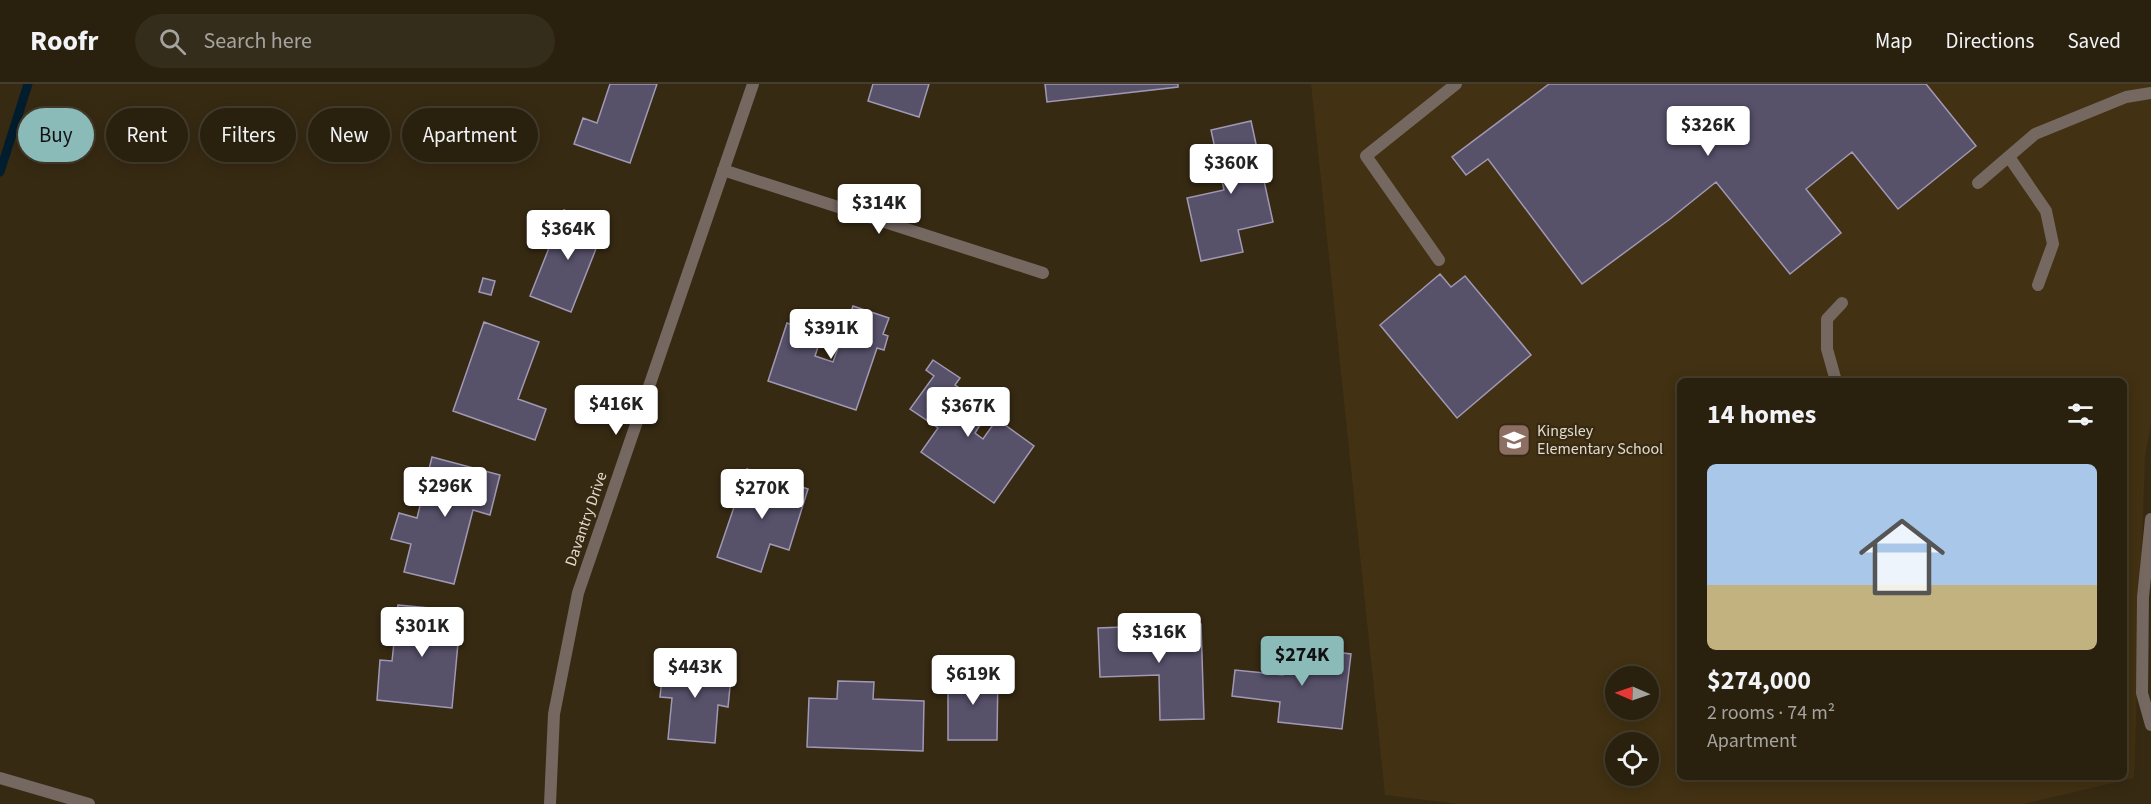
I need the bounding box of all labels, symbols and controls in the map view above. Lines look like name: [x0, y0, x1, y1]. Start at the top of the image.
search box: [135, 14, 555, 68]
text: Roofr: [30, 21, 99, 61]
icon: search: [156, 25, 189, 58]
text: Search here: [204, 25, 312, 57]
text: Map: [1875, 26, 1913, 56]
text: Directions: [1946, 26, 2034, 56]
text: Saved: [2067, 26, 2121, 56]
pin: $326K: [1666, 106, 1750, 157]
chip: Buy: [18, 108, 94, 162]
chip: Rent: [106, 108, 188, 162]
chip: Filters: [200, 108, 296, 162]
chip: New: [308, 108, 390, 162]
chip: Apartment: [402, 108, 538, 162]
text: $326K: [1681, 111, 1735, 139]
pin: $360K: [1189, 144, 1273, 195]
text: $360K: [1204, 149, 1258, 177]
pin: $314K: [837, 184, 921, 235]
text: $314K: [852, 189, 906, 217]
pin: $364K: [526, 210, 610, 261]
text: $364K: [541, 215, 595, 243]
pin: $391K: [789, 309, 873, 360]
text: $391K: [804, 314, 858, 342]
pin: $416K: [574, 385, 658, 436]
pin: $367K: [926, 387, 1010, 438]
text: $416K: [589, 390, 643, 418]
text: $367K: [941, 392, 995, 420]
text: 14 homes: [1707, 396, 1816, 433]
icon: filters: [2064, 398, 2097, 431]
place label: Kingsley Elementary School: [1537, 420, 1663, 460]
school or university icon: Kingsley Elementary School: [1496, 422, 1532, 458]
pin: $296K: [403, 467, 487, 518]
street label: Davantry Drive: [560, 469, 612, 569]
pin: $270K: [720, 469, 804, 520]
text: $296K: [418, 472, 472, 500]
text: $270K: [735, 474, 789, 502]
icon: home: [1848, 503, 1956, 611]
pin: $301K: [380, 607, 464, 658]
text: $301K: [395, 612, 449, 640]
pin: $316K: [1117, 613, 1201, 664]
text: $316K: [1132, 618, 1186, 646]
pin: $274K: [1260, 636, 1344, 687]
text: $274K: [1275, 641, 1329, 669]
pin: $443K: [653, 648, 737, 699]
text: $443K: [668, 653, 722, 681]
pin: $619K: [931, 655, 1015, 706]
text: $619K: [946, 660, 1000, 688]
text: $274,000: [1707, 662, 1811, 699]
north arrow: [1605, 666, 1659, 720]
map controls: [1605, 666, 1659, 786]
text: 2 rooms · 74 m²: [1707, 699, 1835, 727]
text: Apartment: [1707, 727, 1797, 755]
button: locate: [1605, 732, 1659, 786]

